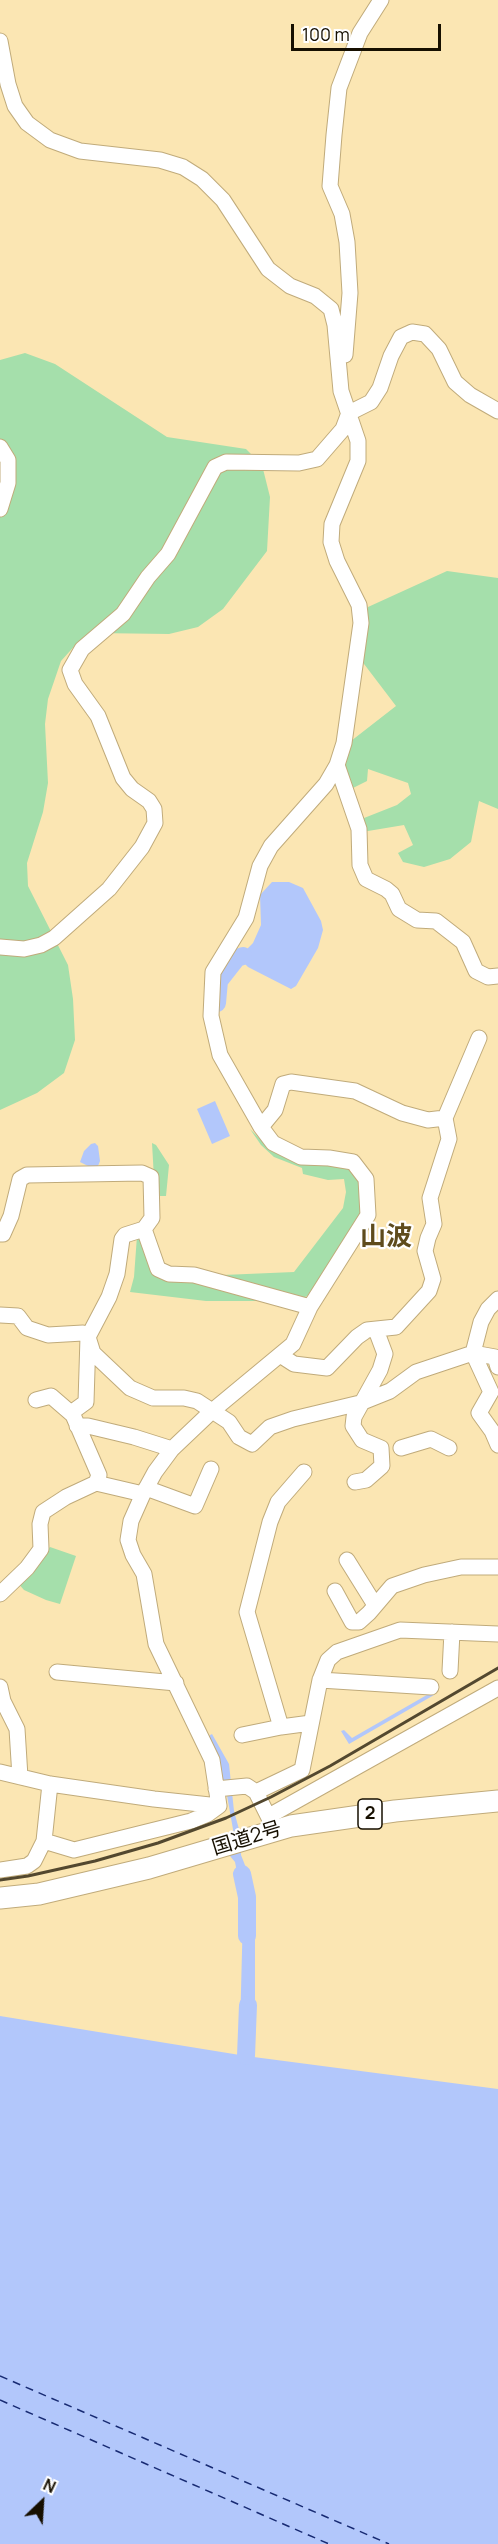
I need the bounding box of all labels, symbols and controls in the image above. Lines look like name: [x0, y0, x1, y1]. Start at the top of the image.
scale bar: [294, 12, 444, 50]
text: 100 m: [302, 22, 350, 46]
district label: 山波: [360, 1222, 412, 1254]
road number: 2: [358, 1799, 382, 1829]
street label: 国道2号: [209, 1817, 285, 1861]
north arrow: [12, 2472, 72, 2532]
text: N: [40, 2473, 59, 2498]

